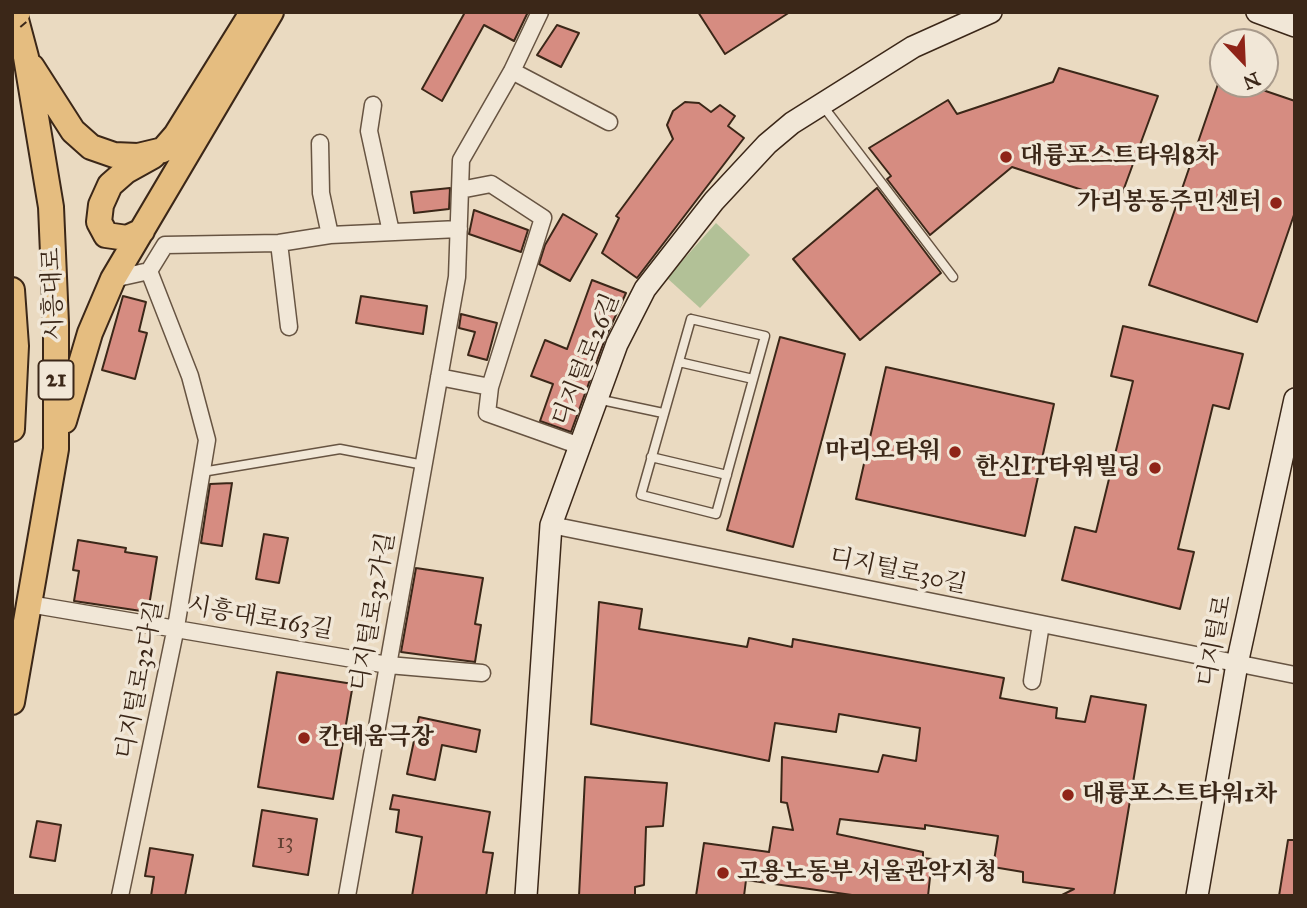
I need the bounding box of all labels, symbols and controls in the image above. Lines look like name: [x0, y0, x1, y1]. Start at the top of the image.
north arrow: [1209, 28, 1279, 98]
text: N: [1240, 67, 1264, 95]
place label: 대륭포스트타워8차: [1020, 143, 1218, 171]
marker: 대륭포스트타워8차: [998, 149, 1014, 165]
place label: 가리봉동주민센터: [1077, 189, 1262, 217]
marker: 가리봉동주민센터: [1268, 195, 1284, 211]
street label: 시흥대로: [38, 247, 70, 341]
street label: 디지털로26길: [547, 290, 627, 430]
road number: 21: [38, 360, 74, 400]
place label: 마리오타워: [825, 438, 941, 466]
marker: 마리오타워: [947, 444, 963, 460]
place label: 한신IT타워빌딩: [975, 454, 1141, 482]
marker: 한신IT타워빌딩: [1147, 460, 1163, 476]
street label: 디지털로32가길: [346, 530, 402, 694]
street label: 디지털로30길: [827, 543, 969, 601]
street label: 시흥대로163길: [185, 592, 335, 646]
street label: 디지털로: [1193, 593, 1239, 689]
street label: 디지털로32다길: [112, 598, 170, 762]
place label: 칸태움극장: [318, 724, 434, 752]
marker: 칸태움극장: [296, 730, 312, 746]
place label: 대륭포스트타워1차: [1082, 781, 1277, 809]
marker: 대륭포스트타워1차: [1060, 787, 1076, 803]
house number: 13: [277, 830, 293, 856]
place label: 고용노동부 서울관악지청: [737, 859, 997, 887]
marker: 고용노동부 서울관악지청: [715, 865, 731, 881]

